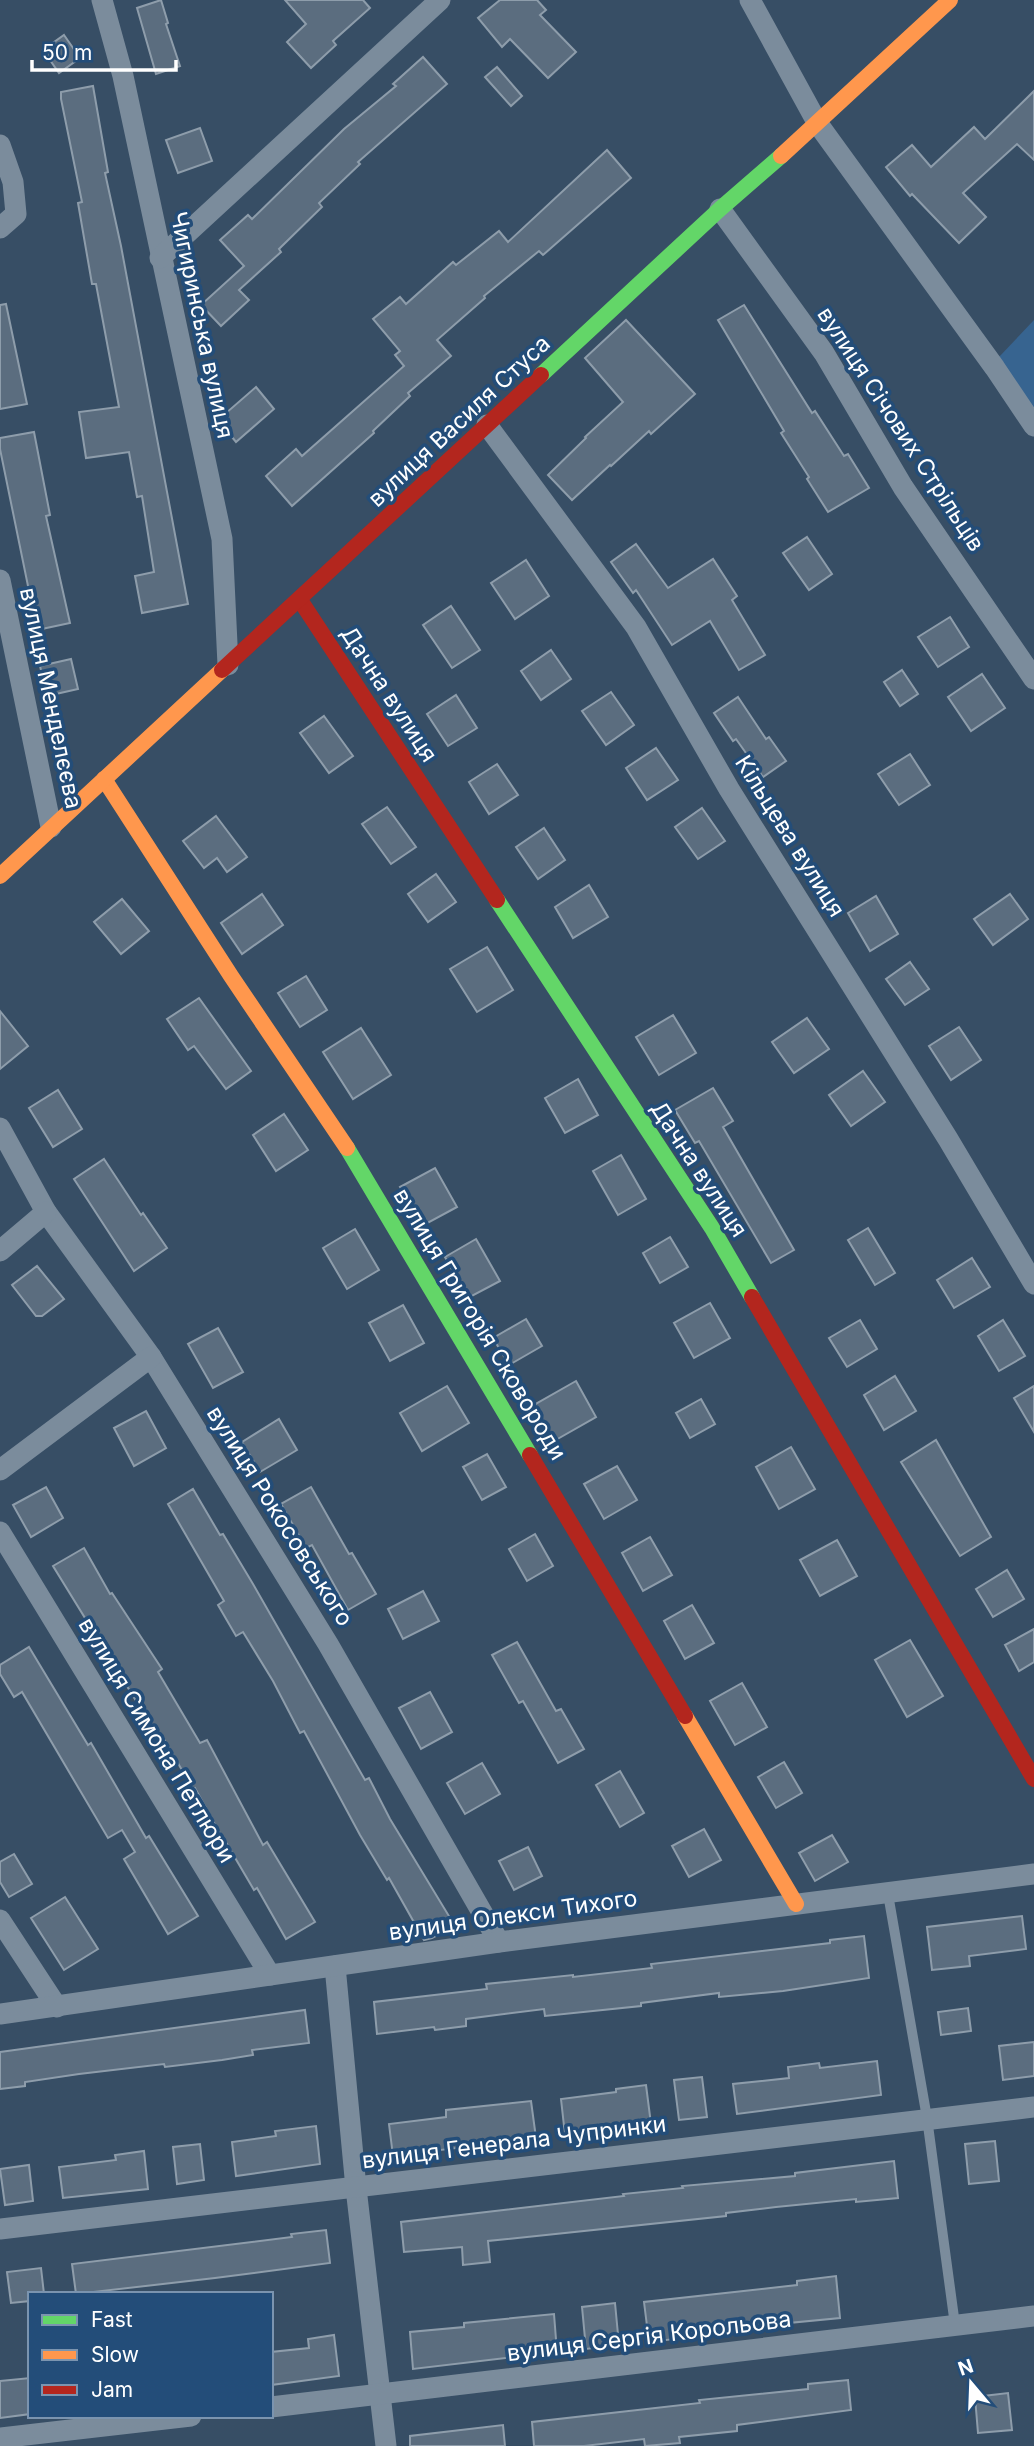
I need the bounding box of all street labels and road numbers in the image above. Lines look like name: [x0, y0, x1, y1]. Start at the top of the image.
street label: Чигиринська вулиця: [164, 209, 240, 441]
street label: вулиця Січових Стрільців: [811, 302, 991, 556]
street label: вулиця Василя Стуса: [362, 329, 556, 513]
street label: вулиця Менделєєва: [14, 585, 88, 811]
street label: Дачна вулиця: [335, 621, 443, 767]
street label: Кільцева вулиця: [729, 750, 851, 922]
street label: Дачна вулиця: [645, 1096, 753, 1242]
street label: вулиця Григорія Сковороди: [388, 1183, 572, 1465]
street label: вулиця Рокосовського: [201, 1401, 359, 1631]
street label: вулиця Симона Петлюри: [73, 1612, 241, 1868]
street label: вулиця Олекси Тихого: [387, 1884, 639, 1946]
street label: вулиця Генерала Чупринки: [360, 2109, 668, 2175]
street label: вулиця Сергія Корольова: [505, 2305, 793, 2367]

